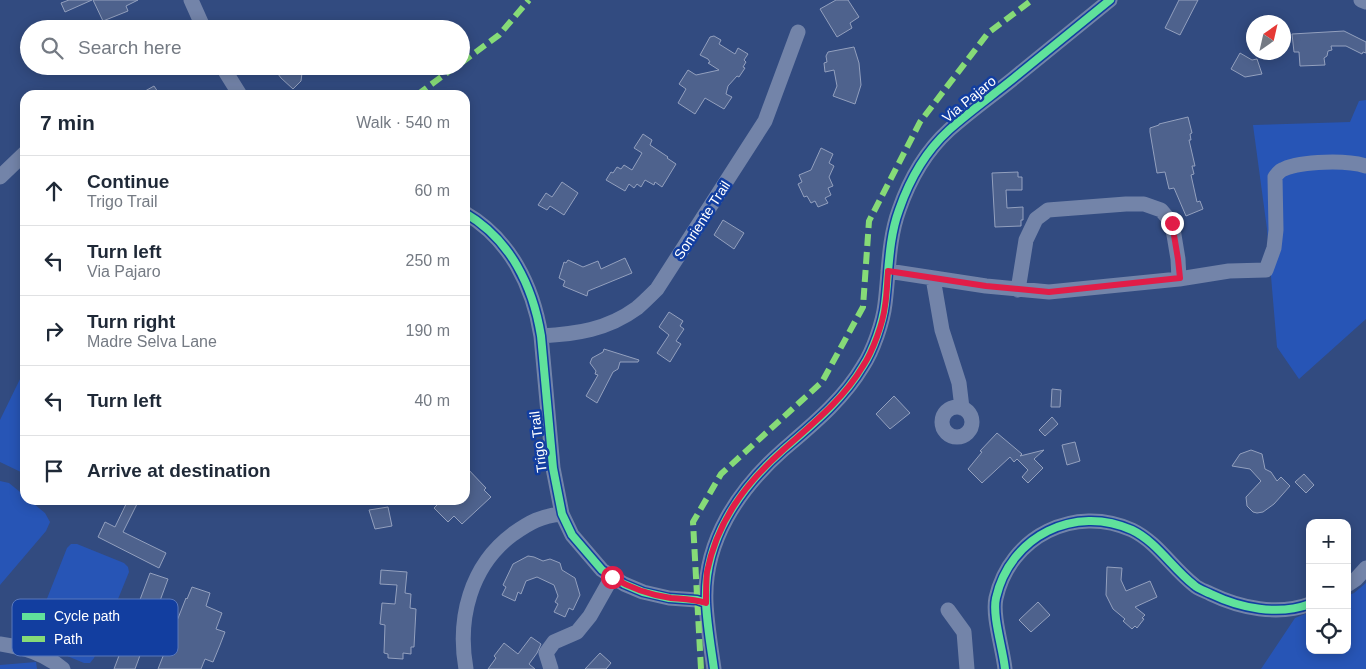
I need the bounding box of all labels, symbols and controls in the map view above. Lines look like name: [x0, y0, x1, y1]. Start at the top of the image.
north arrow: [1246, 15, 1291, 60]
search box: [20, 20, 470, 75]
icon: search: [38, 34, 66, 62]
text: Search here: [78, 37, 182, 58]
street label: Via Pajaro: [939, 72, 999, 125]
text: 7 min: [40, 111, 95, 134]
text: Walk · 540 m: [356, 114, 450, 131]
text: Continue: [87, 171, 169, 192]
icon: ahead: [40, 177, 68, 205]
street label: Sonriente Trail: [671, 178, 733, 262]
text: 60 m: [414, 182, 450, 199]
text: Trigo Trail: [87, 193, 158, 210]
route end: [1161, 212, 1184, 235]
text: Turn left: [87, 241, 162, 262]
icon: left: [40, 247, 68, 275]
text: 250 m: [406, 252, 450, 269]
text: Via Pajaro: [87, 263, 161, 280]
text: Turn right: [87, 311, 175, 332]
icon: right: [40, 317, 68, 345]
text: 190 m: [406, 322, 450, 339]
text: Madre Selva Lane: [87, 333, 217, 350]
icon: left: [40, 387, 68, 415]
text: Turn left: [87, 390, 162, 411]
text: 40 m: [414, 392, 450, 409]
street label: Trigo Trail: [526, 410, 550, 474]
icon: arrive: [40, 457, 68, 485]
text: Arrive at destination: [87, 460, 271, 481]
map controls: [1306, 519, 1351, 654]
button: +: [1306, 519, 1351, 564]
button: −: [1306, 564, 1351, 609]
route start: [601, 566, 624, 589]
legend: [12, 599, 178, 656]
text: Cycle path: [54, 608, 120, 624]
button: locate: [1306, 609, 1351, 654]
text: Path: [54, 631, 83, 647]

